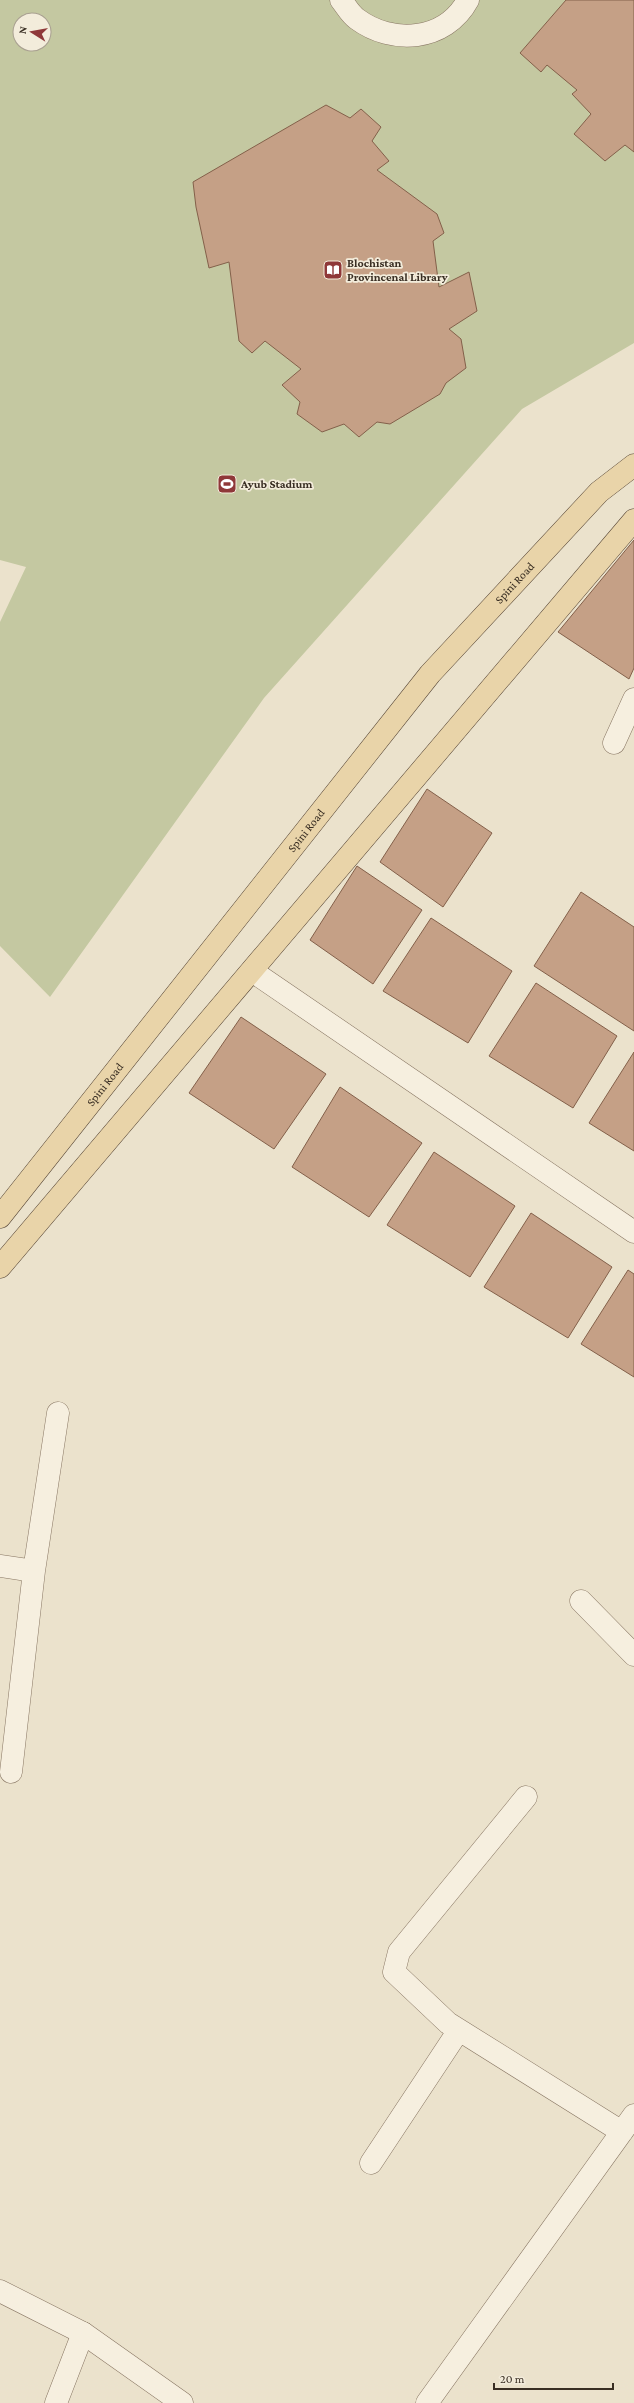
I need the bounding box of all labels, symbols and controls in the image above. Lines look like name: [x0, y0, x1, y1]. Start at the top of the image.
north arrow: [12, 12, 52, 52]
text: N: [16, 25, 29, 35]
place label: Blochistan Provincenal Library: [347, 256, 448, 284]
library icon: Blochistan Provincenal Library: [322, 259, 344, 281]
sports icon: Ayub Stadium: [216, 473, 238, 495]
place label: Ayub Stadium: [240, 477, 313, 491]
street label: Spini Road: [492, 559, 538, 606]
street label: Spini Road: [285, 806, 328, 855]
street label: Spini Road: [84, 1060, 127, 1109]
scale bar: [494, 2365, 613, 2391]
text: 20 m: [500, 2372, 525, 2386]

